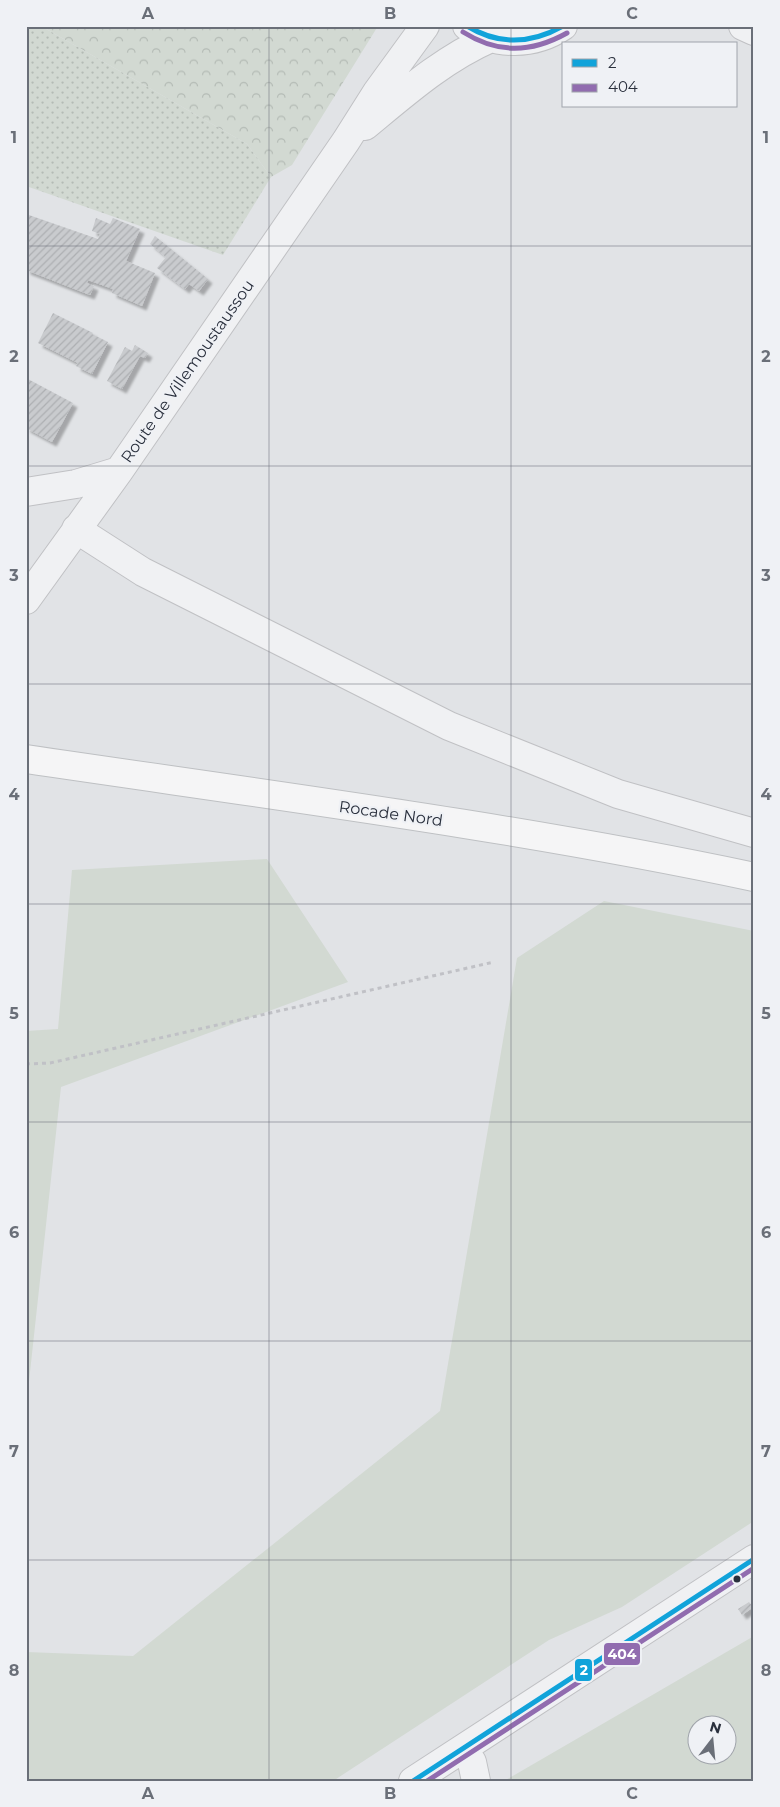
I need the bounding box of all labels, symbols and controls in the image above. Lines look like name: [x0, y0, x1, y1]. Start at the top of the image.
text: A: [141, 4, 155, 23]
text: B: [384, 4, 396, 23]
text: C: [626, 4, 638, 23]
legend: [562, 42, 738, 108]
text: 2: [608, 53, 617, 72]
text: 404: [608, 77, 638, 96]
text: 1: [11, 128, 17, 147]
text: 1: [763, 128, 769, 147]
street label: Route de Villemoustaussou: [117, 276, 258, 466]
text: 2: [9, 347, 19, 366]
text: 2: [761, 347, 771, 366]
text: 3: [8, 566, 19, 585]
text: 3: [760, 566, 771, 585]
text: 4: [8, 785, 20, 804]
text: 4: [760, 785, 772, 804]
street label: Rocade Nord: [338, 797, 444, 830]
text: 5: [9, 1004, 19, 1023]
text: 5: [761, 1004, 771, 1023]
text: 6: [9, 1223, 19, 1242]
text: 6: [761, 1223, 771, 1242]
text: 7: [9, 1442, 19, 1461]
text: 7: [761, 1442, 771, 1461]
unlabelled marker: [732, 1574, 742, 1584]
line badge: 404: [603, 1642, 641, 1666]
text: 404: [608, 1645, 637, 1663]
line badge: 2: [574, 1658, 593, 1682]
text: 8: [9, 1661, 19, 1680]
text: 2: [580, 1661, 588, 1679]
text: 8: [761, 1661, 771, 1680]
north arrow: [688, 1714, 738, 1764]
text: N: [708, 1717, 724, 1738]
text: A: [141, 1784, 155, 1803]
text: B: [384, 1784, 396, 1803]
text: C: [626, 1784, 638, 1803]

